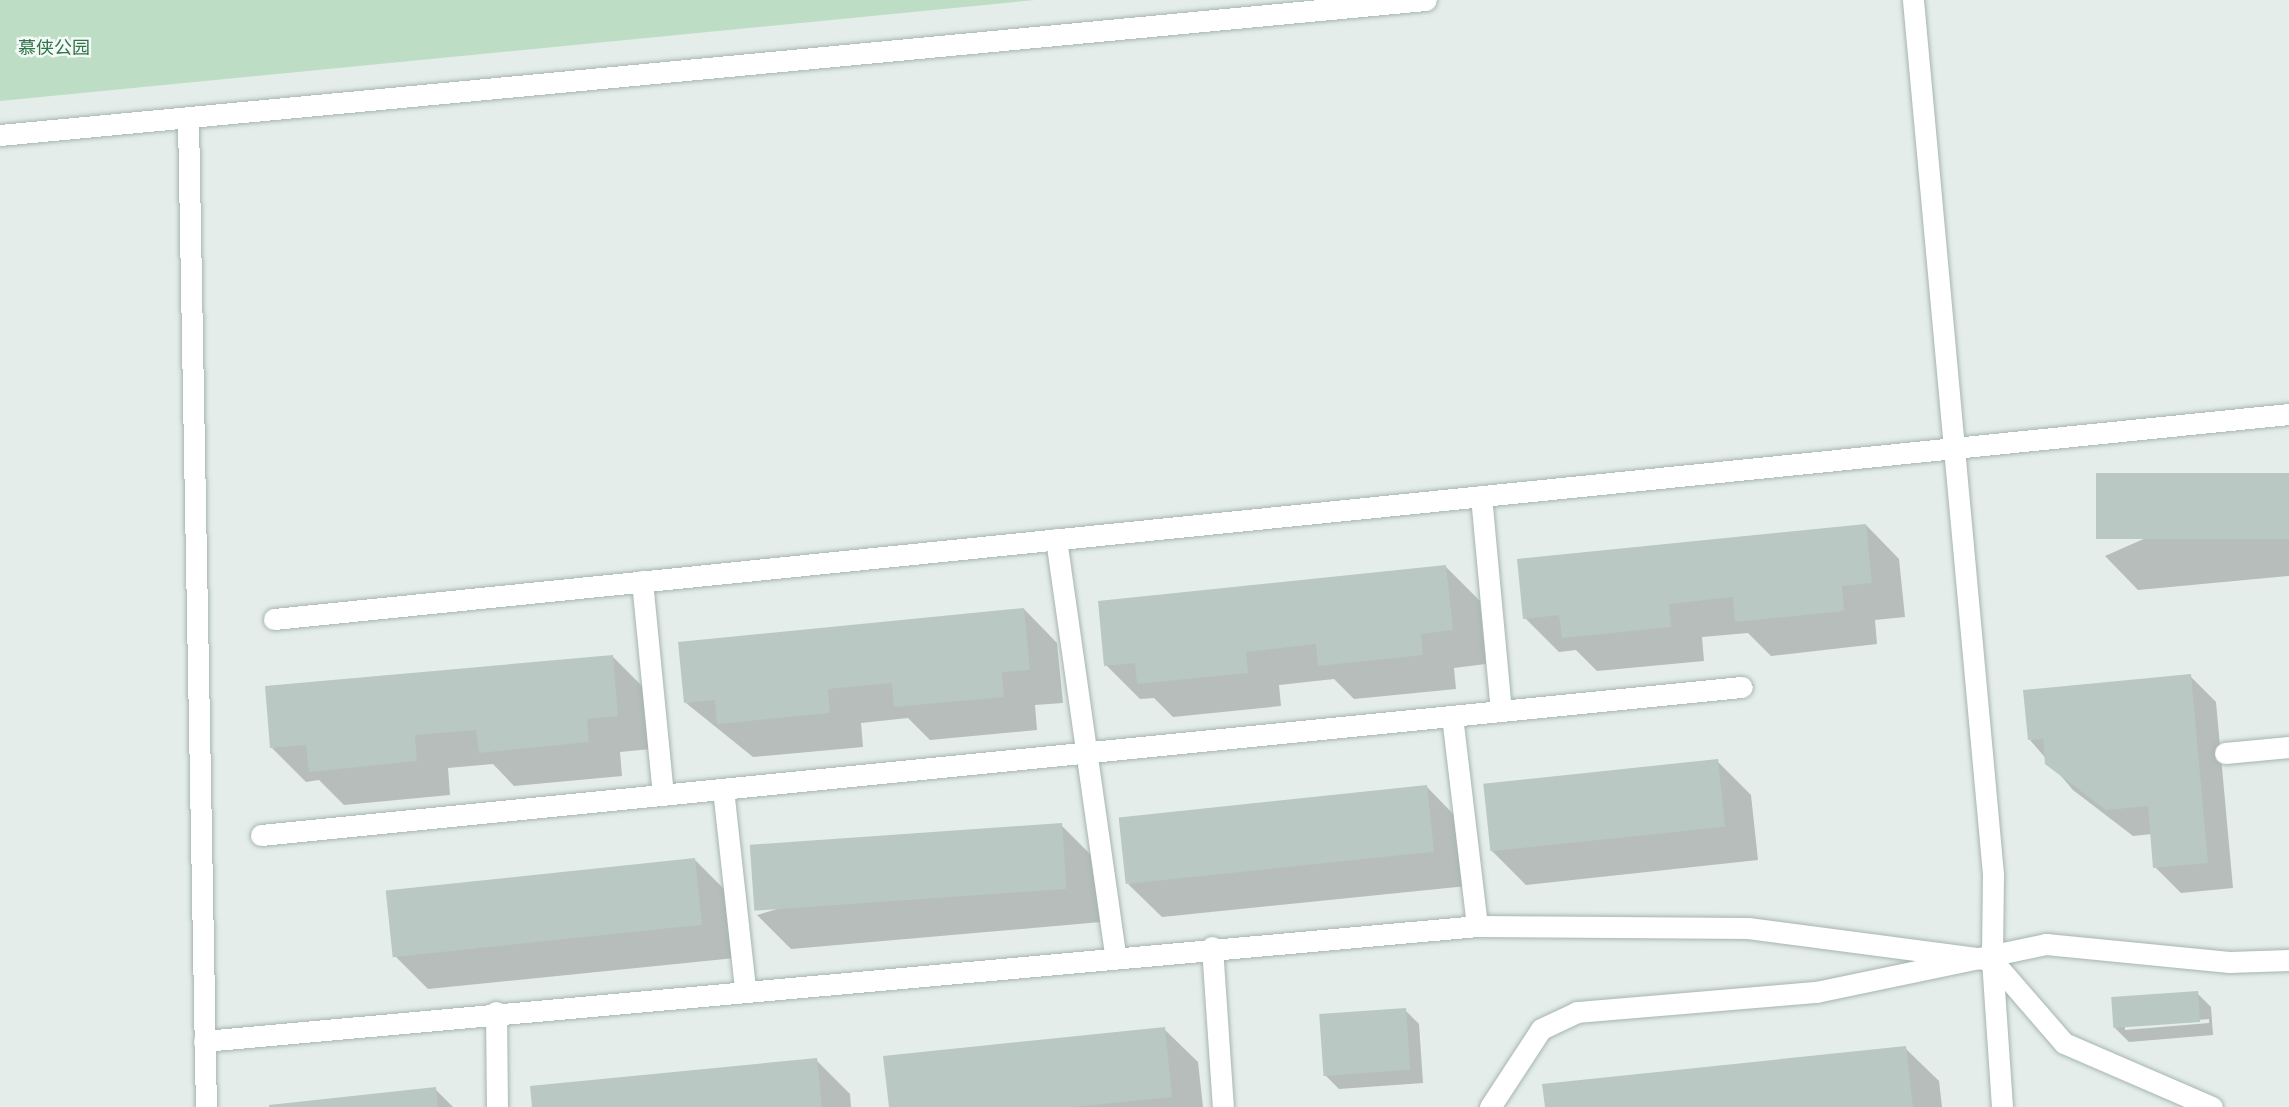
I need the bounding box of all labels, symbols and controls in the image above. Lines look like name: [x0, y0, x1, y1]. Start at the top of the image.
park label: 慕侠公园: [18, 37, 90, 59]

